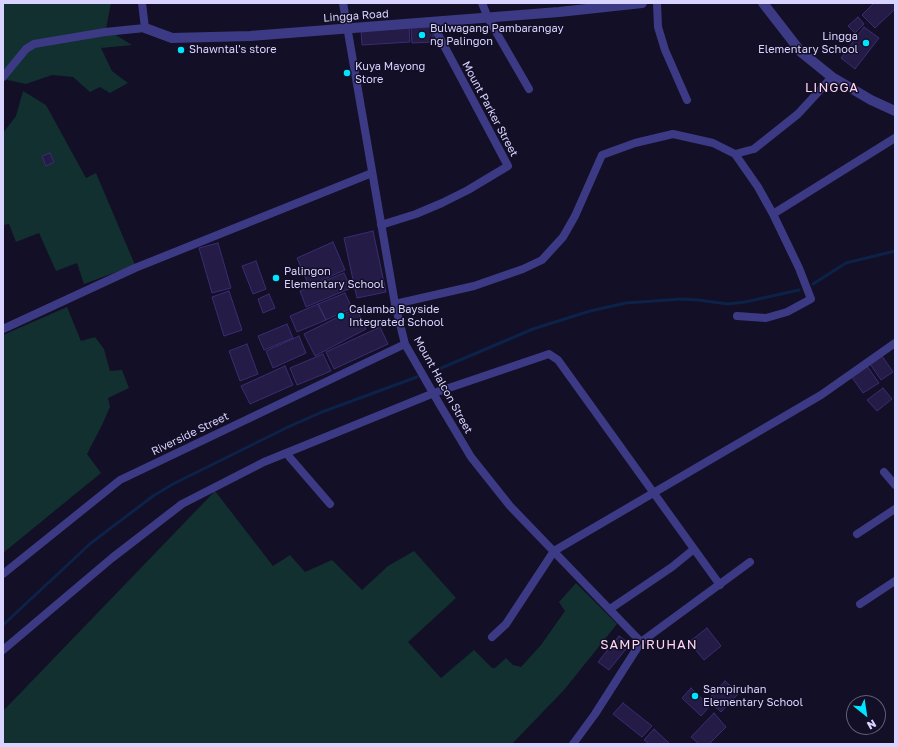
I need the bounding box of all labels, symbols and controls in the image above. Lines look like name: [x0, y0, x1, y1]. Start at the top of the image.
street label: Lingga Road: [323, 7, 389, 25]
place label: Bulwagang Pambarangay ng Palingon: [430, 22, 564, 48]
marker: Bulwagang Pambarangay ng Palingon: [417, 30, 427, 40]
place label: Lingga Elementary School: [758, 30, 858, 56]
marker: Lingga Elementary School: [861, 38, 871, 48]
place label: Shawntal's store: [189, 43, 277, 57]
marker: Shawntal's store: [176, 45, 186, 55]
street label: Mount Parker Street: [459, 59, 521, 159]
place label: Kuya Mayong Store: [355, 60, 425, 86]
marker: Kuya Mayong Store: [342, 68, 352, 78]
district label: LINGGA: [805, 80, 859, 96]
place label: Palingon Elementary School: [284, 265, 384, 291]
marker: Palingon Elementary School: [271, 273, 281, 283]
place label: Calamba Bayside Integrated School: [349, 303, 444, 329]
marker: Calamba Bayside Integrated School: [336, 311, 346, 321]
street label: Mount Halcon Street: [411, 334, 475, 436]
street label: Riverside Street: [149, 410, 231, 458]
district label: SAMPIRUHAN: [600, 637, 698, 653]
place label: Sampiruhan Elementary School: [703, 683, 803, 709]
marker: Sampiruhan Elementary School: [690, 691, 700, 701]
north arrow: [846, 695, 886, 735]
text: N: [865, 717, 879, 733]

